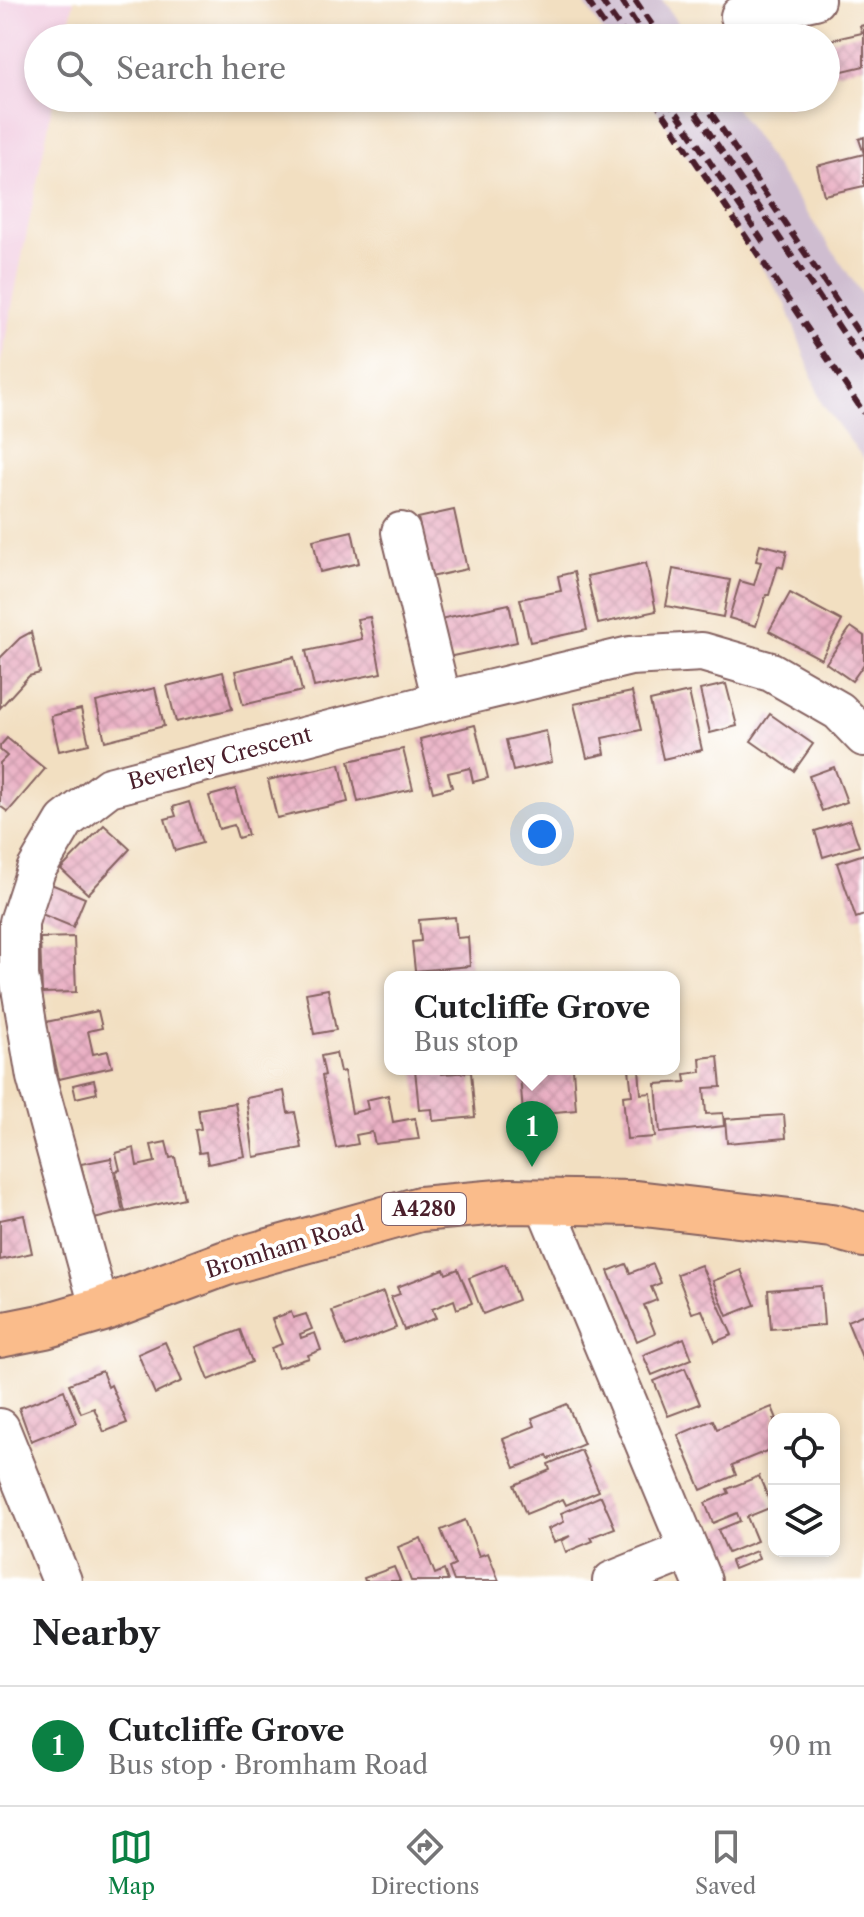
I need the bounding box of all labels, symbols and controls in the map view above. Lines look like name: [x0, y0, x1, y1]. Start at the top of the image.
search box: [24, 24, 840, 112]
icon: search: [52, 46, 96, 90]
text: Search here: [116, 50, 286, 87]
street label: Beverley Crescent: [125, 720, 315, 796]
your location: [522, 814, 562, 854]
popup: [384, 971, 680, 1075]
text: Cutcliffe Grove: [414, 989, 650, 1026]
text: Bus stop: [414, 1026, 519, 1058]
pin: 1: [506, 1101, 558, 1167]
road number: A4280: [382, 1193, 466, 1225]
street label: Bromham Road: [202, 1210, 368, 1284]
map controls: [768, 1413, 840, 1557]
button: locate: [768, 1413, 840, 1485]
button: layers: [768, 1485, 840, 1557]
text: Nearby: [32, 1612, 160, 1654]
text: Cutcliffe Grove: [108, 1712, 345, 1749]
text: 1: [52, 1730, 64, 1762]
text: 90 m: [769, 1730, 832, 1762]
text: Bus stop · Bromham Road: [108, 1749, 428, 1781]
tab: Map: [108, 1825, 155, 1900]
tab: Directions: [371, 1825, 479, 1900]
tab: Saved: [695, 1825, 756, 1900]

